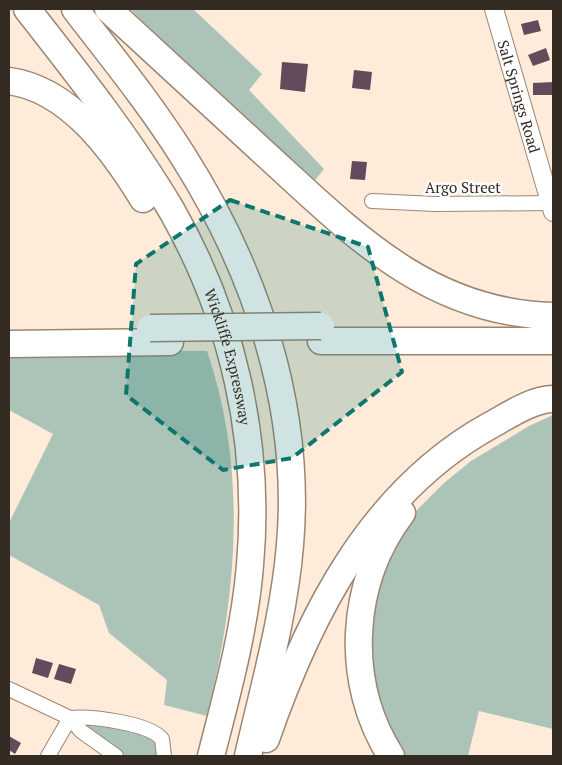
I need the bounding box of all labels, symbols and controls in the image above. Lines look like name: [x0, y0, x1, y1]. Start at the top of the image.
street label: Salt Springs Road: [494, 38, 545, 155]
street label: Argo Street: [425, 177, 501, 197]
street label: Wickliffe Expressway: [200, 285, 256, 427]

